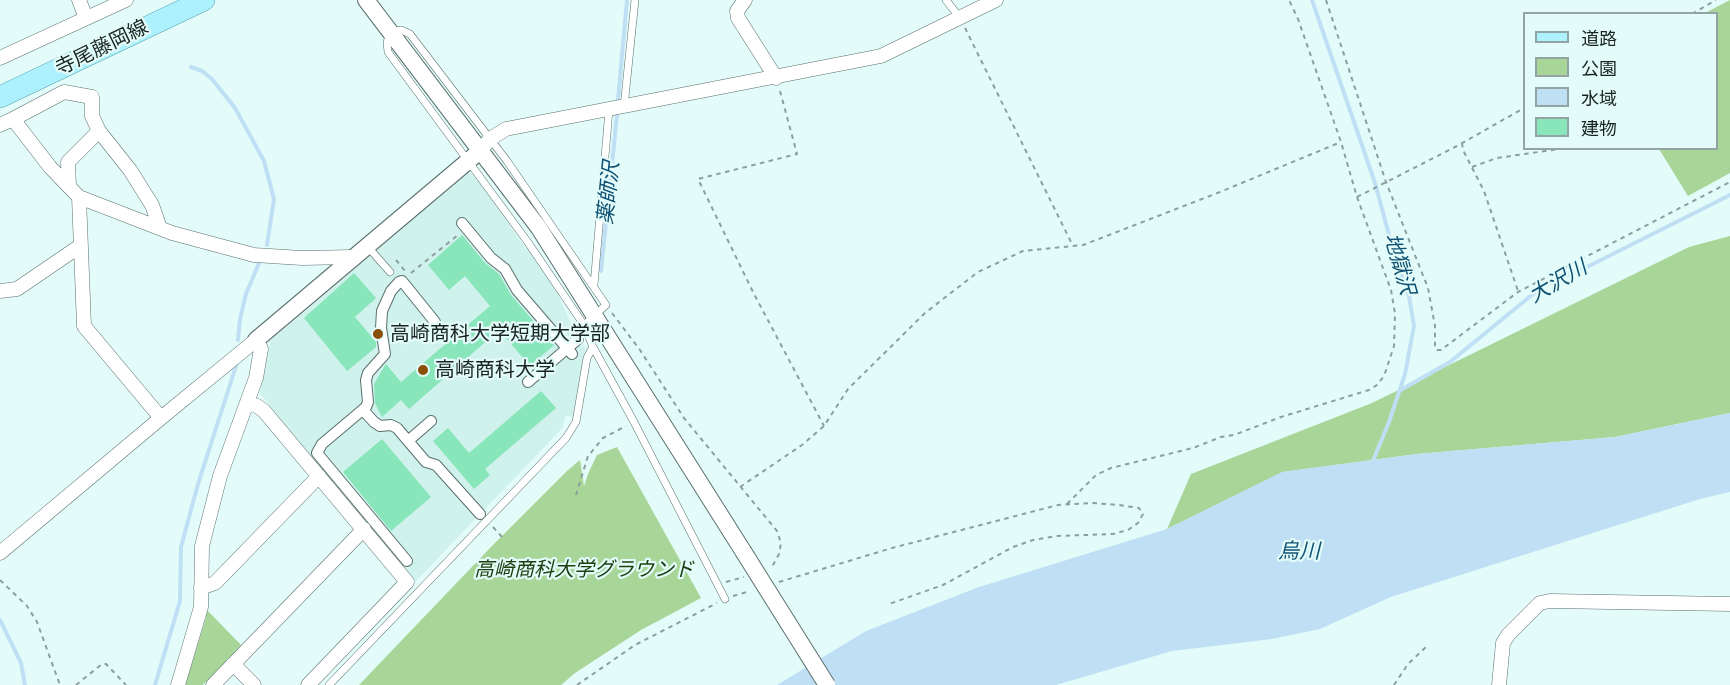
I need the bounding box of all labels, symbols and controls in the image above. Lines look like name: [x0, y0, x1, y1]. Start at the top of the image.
legend: [1523, 12, 1718, 150]
street label: 寺尾藤岡線: [52, 15, 152, 81]
text: 道路: [1581, 28, 1617, 49]
text: 公園: [1581, 58, 1617, 79]
text: 水域: [1581, 88, 1617, 109]
text: 建物: [1581, 118, 1617, 139]
water label: 薬師沢: [593, 160, 625, 226]
water label: 地獄沢: [1378, 230, 1420, 298]
water label: 大沢川: [1524, 255, 1592, 309]
place label: 高崎商科大学短期大学部: [390, 322, 610, 346]
marker: 高崎商科大学短期大学部: [371, 327, 385, 341]
place label: 高崎商科大学: [435, 358, 555, 382]
marker: 高崎商科大学: [416, 363, 430, 377]
water label: 烏川: [1278, 539, 1320, 565]
park label: 高崎商科大学グラウンド: [474, 558, 694, 582]

